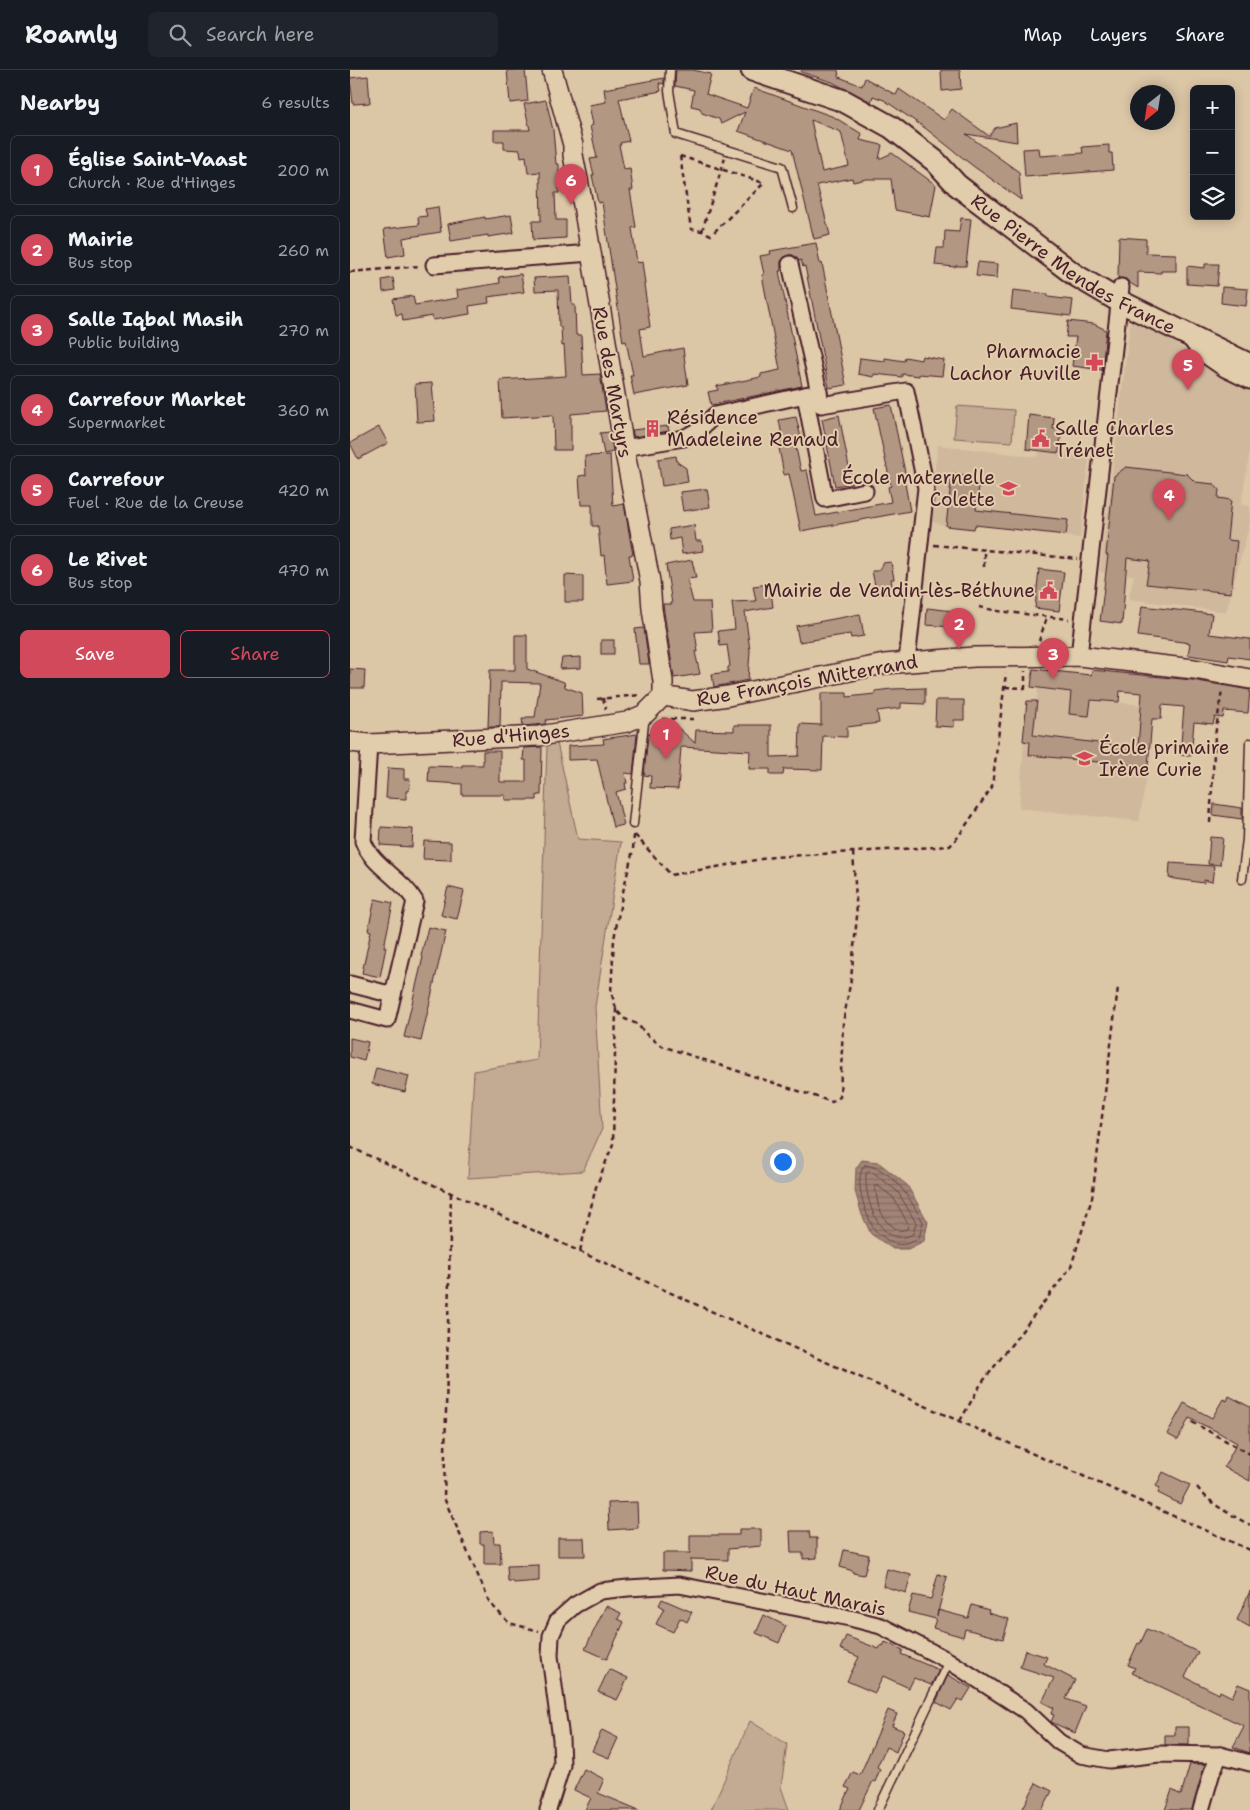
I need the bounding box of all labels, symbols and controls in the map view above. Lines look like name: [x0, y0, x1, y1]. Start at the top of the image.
search box: [148, 12, 498, 57]
text: Roamly: [25, 19, 118, 51]
icon: search: [166, 21, 194, 49]
text: Search here: [206, 22, 315, 47]
text: Map: [1024, 23, 1062, 47]
text: Layers: [1090, 23, 1147, 47]
text: Share: [1175, 23, 1225, 47]
north arrow: [1130, 85, 1175, 130]
map controls: [1190, 85, 1235, 220]
button: +: [1190, 85, 1235, 130]
text: Nearby: [20, 89, 100, 117]
text: 6 results: [261, 92, 330, 113]
button: −: [1190, 130, 1235, 175]
text: Église Saint-Vaast: [68, 147, 247, 172]
text: 1: [33, 160, 41, 181]
text: 200 m: [277, 160, 329, 181]
pin: 6: [555, 164, 587, 205]
text: Church · Rue d'Hinges: [68, 172, 236, 193]
button: layers: [1190, 175, 1235, 220]
street label: Rue Pierre Mendes France: [966, 188, 1180, 340]
text: Mairie: [68, 227, 133, 252]
text: 2: [31, 240, 43, 261]
text: 260 m: [277, 240, 329, 261]
text: Bus stop: [68, 252, 133, 273]
street label: Rue des Martyrs: [587, 304, 638, 460]
text: Salle Iqbal Masih: [68, 307, 243, 332]
text: 3: [31, 320, 43, 341]
text: 270 m: [278, 320, 329, 341]
text: Public building: [68, 332, 180, 353]
place label: Pharmacie Lachor Auville: [950, 339, 1081, 386]
pin: 5: [1172, 349, 1204, 390]
pharmacy icon: Pharmacie Lachor Auville: [1085, 352, 1105, 372]
text: Carrefour Market: [68, 387, 246, 412]
text: 4: [31, 400, 43, 421]
text: 360 m: [277, 400, 329, 421]
place label: Résidence Madeleine Renaud: [667, 405, 839, 452]
text: Supermarket: [68, 412, 165, 433]
place label: Salle Charles Trénet: [1055, 416, 1174, 463]
building icon: Résidence Madeleine Renaud: [643, 418, 663, 438]
public building icon: Salle Charles Trénet: [1031, 429, 1051, 449]
place label: École maternelle Colette: [842, 464, 995, 512]
text: Carrefour: [68, 467, 164, 492]
school or university icon: École maternelle Colette: [999, 478, 1019, 498]
pin: 4: [1153, 479, 1185, 520]
text: 5: [32, 480, 42, 501]
text: 420 m: [278, 480, 329, 501]
text: Fuel · Rue de la Creuse: [68, 492, 244, 513]
text: Le Rivet: [68, 547, 147, 572]
text: 6: [31, 560, 43, 581]
text: 470 m: [278, 560, 329, 581]
text: Bus stop: [68, 572, 133, 593]
place label: Mairie de Vendin-lès-Béthune: [763, 578, 1035, 603]
public building icon: Mairie de Vendin-lès-Béthune: [1039, 580, 1059, 600]
pin: 2: [943, 608, 975, 649]
button: Save: [20, 630, 170, 678]
button: Share: [180, 630, 330, 678]
pin: 3: [1037, 638, 1069, 679]
street label: Rue François Mitterrand: [695, 649, 920, 712]
street label: Rue d'Hinges: [451, 718, 571, 753]
pin: 1: [650, 718, 682, 759]
place label: École primaire Irène Curie: [1099, 734, 1230, 782]
school or university icon: École primaire Irène Curie: [1075, 748, 1095, 768]
your location: [770, 1149, 796, 1175]
street label: Rue du Haut Marais: [703, 1559, 889, 1622]

